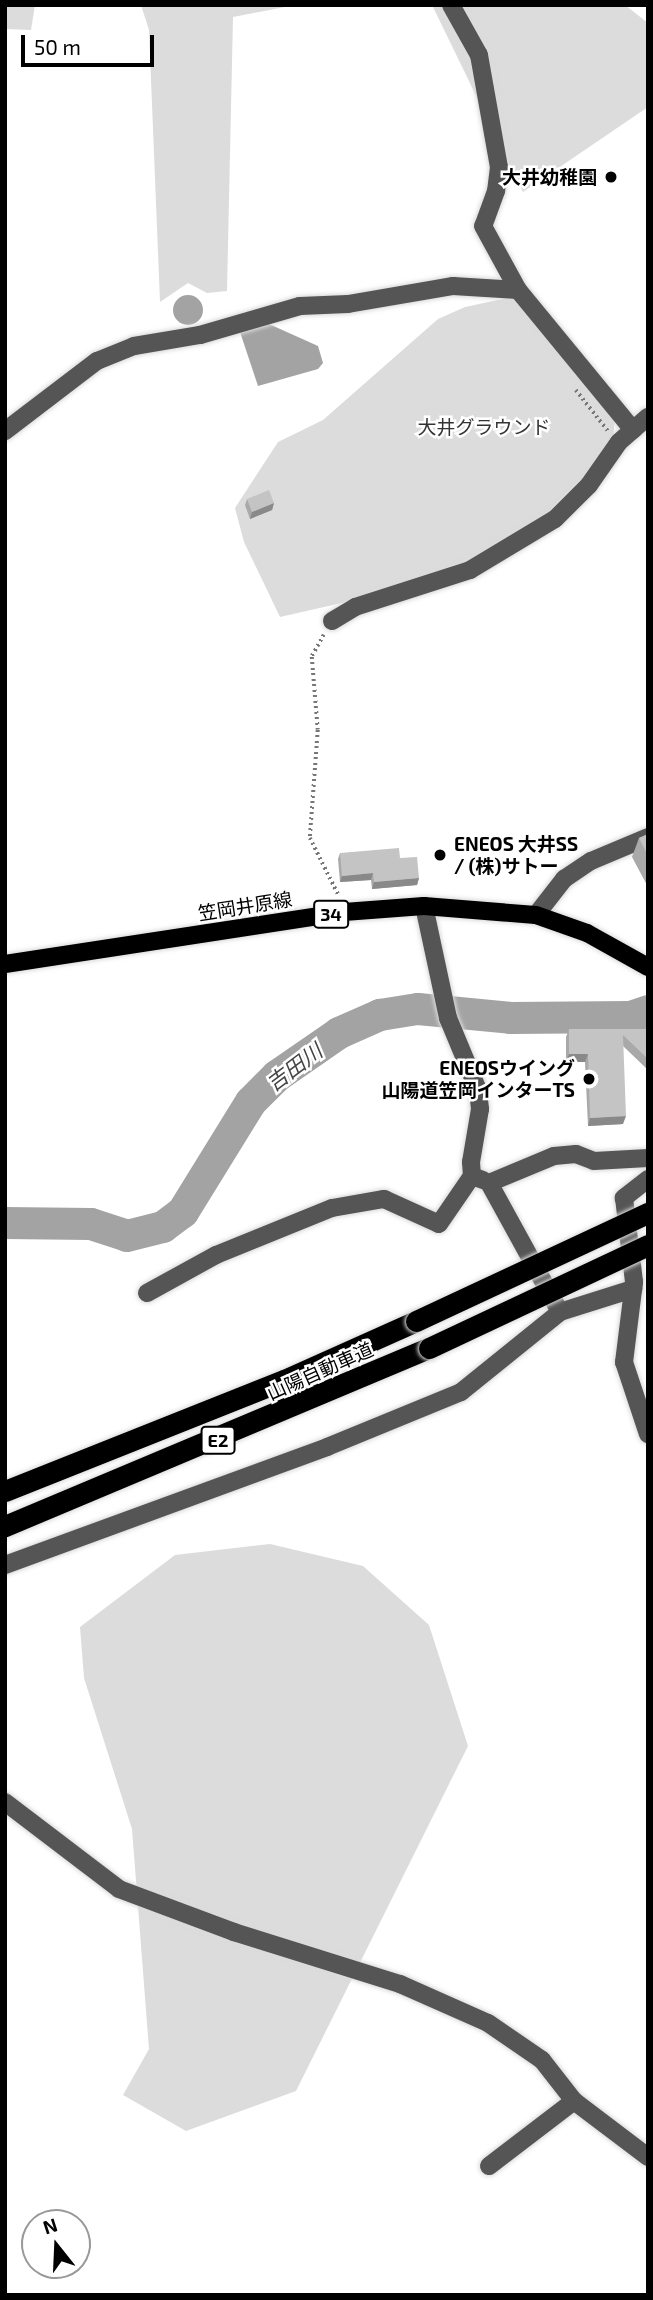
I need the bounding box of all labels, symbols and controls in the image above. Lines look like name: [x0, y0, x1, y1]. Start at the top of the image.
scale bar: [24, 21, 158, 65]
text: 50 m: [34, 34, 81, 59]
place label: 大井幼稚園: [502, 166, 597, 188]
marker: 大井幼稚園: [603, 169, 619, 185]
park label: 大井グラウンド: [418, 416, 550, 438]
place label: ENEOS 大井SS / (株)サトー: [454, 833, 578, 877]
marker: ENEOS 大井SS / (株)サトー: [432, 847, 448, 863]
street label: 笠岡井原線: [196, 887, 294, 925]
road number: 34: [312, 900, 350, 929]
water label: 吉田川: [261, 1038, 327, 1096]
place label: ENEOSウイング 山陽道笠岡インターTS: [381, 1057, 575, 1101]
marker: ENEOSウイング 山陽道笠岡インターTS: [581, 1071, 597, 1087]
street label: 山陽自動車道: [263, 1337, 377, 1405]
road number: E2: [200, 1426, 235, 1455]
north arrow: [21, 2209, 91, 2279]
text: N: [40, 2212, 60, 2239]

